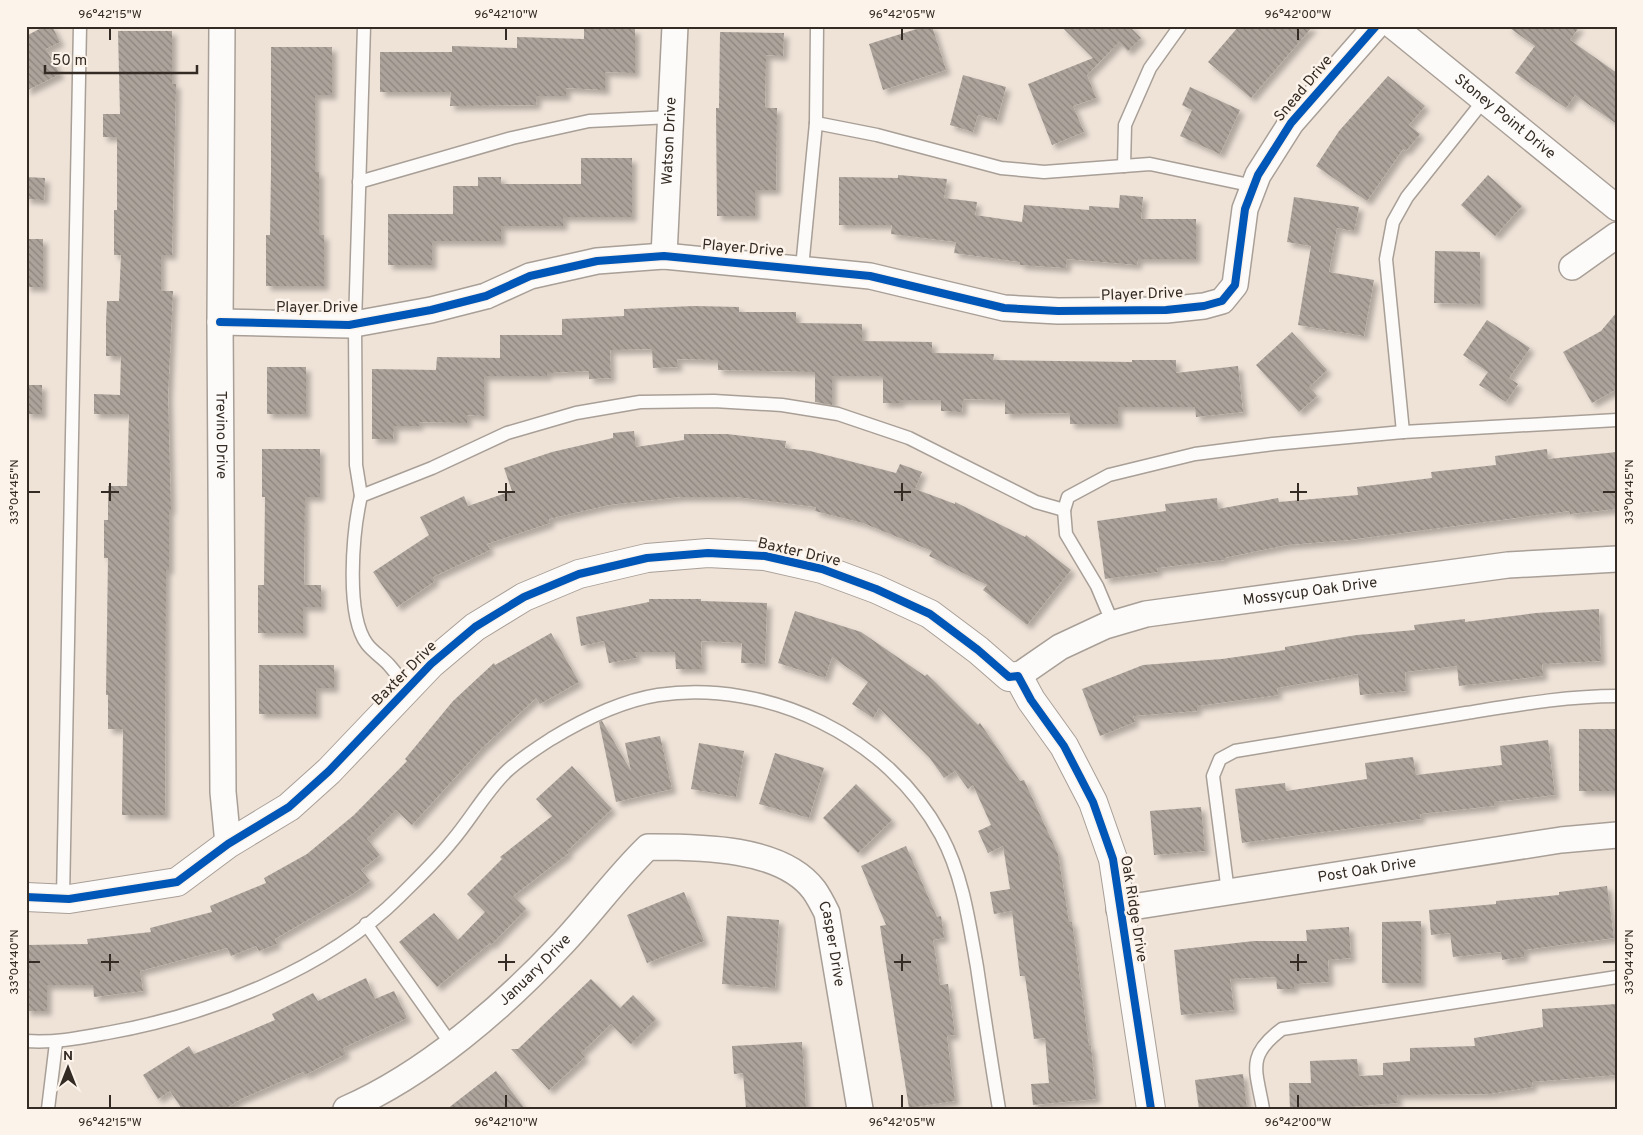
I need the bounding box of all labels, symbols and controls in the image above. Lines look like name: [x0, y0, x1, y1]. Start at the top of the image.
text: 96°42'15"W: [78, 7, 142, 23]
text: 96°42'10"W: [474, 7, 538, 23]
text: 96°42'05"W: [869, 7, 935, 23]
text: 96°42'00"W: [1265, 7, 1331, 23]
scale bar: [45, 42, 198, 74]
text: 50 m: [52, 52, 87, 71]
street label: Snead Drive: [1271, 52, 1337, 126]
street label: Stoney Point Drive: [1450, 70, 1559, 164]
street label: Watson Drive: [658, 97, 681, 186]
street label: Player Drive: [701, 236, 785, 262]
street label: Player Drive: [1101, 284, 1183, 306]
street label: Player Drive: [276, 299, 358, 318]
street label: Trevino Drive: [211, 391, 231, 479]
text: 33°04'45"N: [7, 459, 23, 525]
text: 33°04'45"N: [1622, 459, 1638, 525]
street label: Baxter Drive: [756, 534, 842, 572]
street label: Mossycup Oak Drive: [1242, 573, 1379, 610]
street label: Baxter Drive: [368, 637, 442, 711]
street label: Post Oak Drive: [1316, 853, 1418, 887]
street label: Oak Ridge Drive: [1115, 854, 1151, 964]
street label: Casper Drive: [813, 898, 849, 988]
text: 33°04'40"N: [7, 929, 23, 995]
text: 33°04'40"N: [1622, 929, 1638, 995]
street label: January Drive: [495, 930, 576, 1010]
north arrow: [42, 1042, 92, 1092]
text: N: [63, 1048, 73, 1065]
text: 96°42'15"W: [78, 1115, 142, 1131]
text: 96°42'10"W: [474, 1115, 538, 1131]
text: 96°42'05"W: [869, 1115, 935, 1131]
text: 96°42'00"W: [1265, 1115, 1331, 1131]

